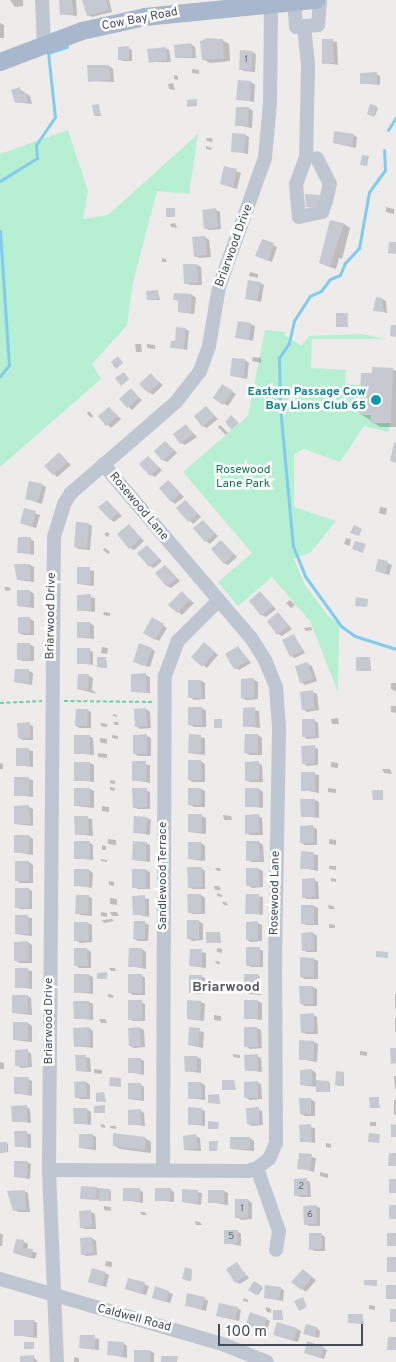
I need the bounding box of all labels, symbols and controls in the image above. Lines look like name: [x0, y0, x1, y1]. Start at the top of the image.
street label: Cow Bay Road: [101, 6, 179, 34]
house number: 1: [244, 54, 248, 66]
street label: Briarwood Drive: [213, 203, 257, 289]
place label: Eastern Passage Cow Bay Lions Club 65: [248, 386, 366, 414]
marker: Eastern Passage Cow Bay Lions Club 65: [370, 394, 382, 406]
park label: Rosewood Lane Park: [215, 464, 271, 492]
street label: Rosewood Lane: [105, 470, 171, 544]
street label: Briarwood Drive: [44, 572, 60, 660]
street label: Sandlewood Terrace: [157, 821, 171, 931]
street label: Rosewood Lane: [268, 851, 284, 935]
street label: Briarwood Drive: [43, 978, 57, 1064]
district label: Briarwood: [192, 980, 260, 996]
house number: 2: [298, 1181, 304, 1193]
house number: 1: [240, 1203, 244, 1215]
house number: 6: [307, 1209, 313, 1221]
house number: 5: [228, 1231, 234, 1243]
street label: Caldwell Road: [96, 1302, 172, 1336]
scale bar: [221, 1314, 366, 1346]
text: 100 m: [226, 1323, 267, 1342]

